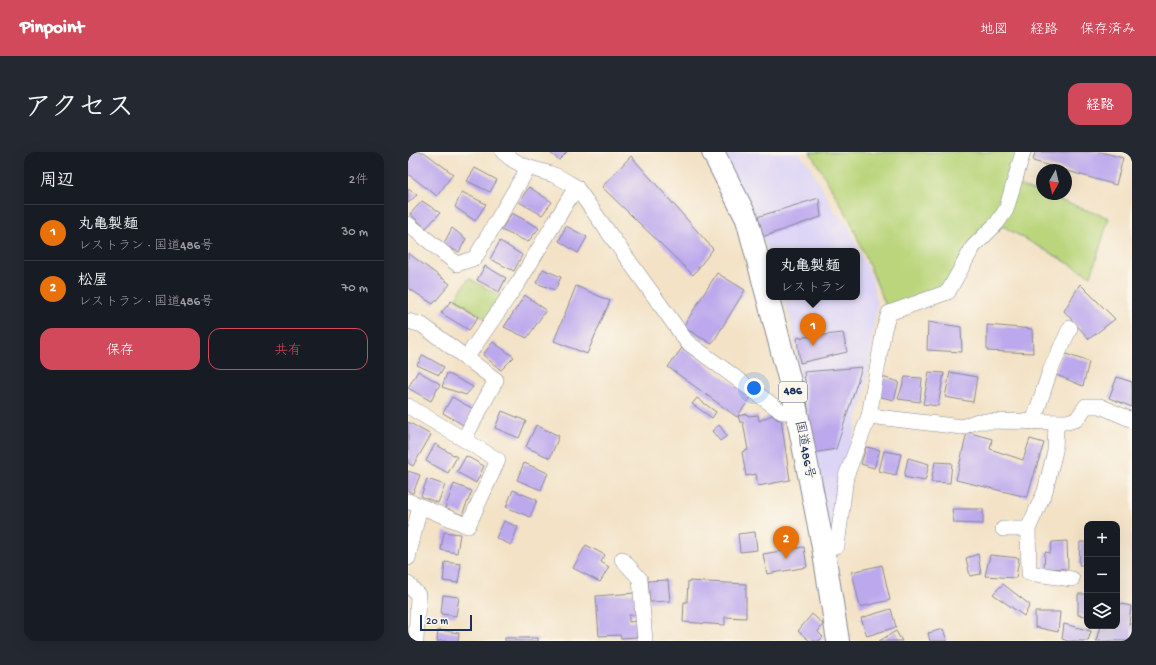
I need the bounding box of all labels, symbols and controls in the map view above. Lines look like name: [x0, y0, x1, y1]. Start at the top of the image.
text: Pinpoint: [20, 17, 84, 40]
text: 地図: [980, 22, 1008, 39]
text: 経路: [1030, 22, 1058, 39]
text: 保存済み: [1080, 22, 1136, 39]
button: 経路: [1068, 83, 1132, 125]
text: アクセス: [24, 93, 134, 126]
north arrow: [1036, 164, 1072, 200]
text: 周辺: [40, 172, 74, 192]
text: 2件: [349, 173, 368, 188]
text: 丸亀製麺: [78, 216, 138, 234]
text: 1: [50, 225, 56, 240]
text: 30 m: [342, 225, 368, 240]
text: レストラン · 国道486号: [78, 239, 213, 254]
popup: [766, 248, 860, 300]
text: 丸亀製麺: [780, 258, 840, 276]
text: 松屋: [78, 272, 108, 290]
text: 2: [50, 281, 56, 296]
text: 70 m: [342, 281, 368, 296]
text: レストラン: [780, 281, 846, 296]
text: レストラン · 国道486号: [78, 295, 213, 310]
pin: 1: [800, 313, 826, 346]
button: 保存: [40, 328, 200, 370]
button: 共有: [208, 328, 368, 370]
your location: [744, 378, 764, 398]
road number: 486: [779, 382, 807, 402]
street label: 国道486号: [791, 419, 818, 480]
map controls: [1084, 521, 1120, 629]
button: +: [1084, 521, 1120, 557]
pin: 2: [773, 526, 799, 559]
button: −: [1084, 557, 1120, 593]
button: layers: [1084, 593, 1120, 629]
scale bar: [420, 613, 472, 632]
text: 20 m: [426, 616, 448, 628]

